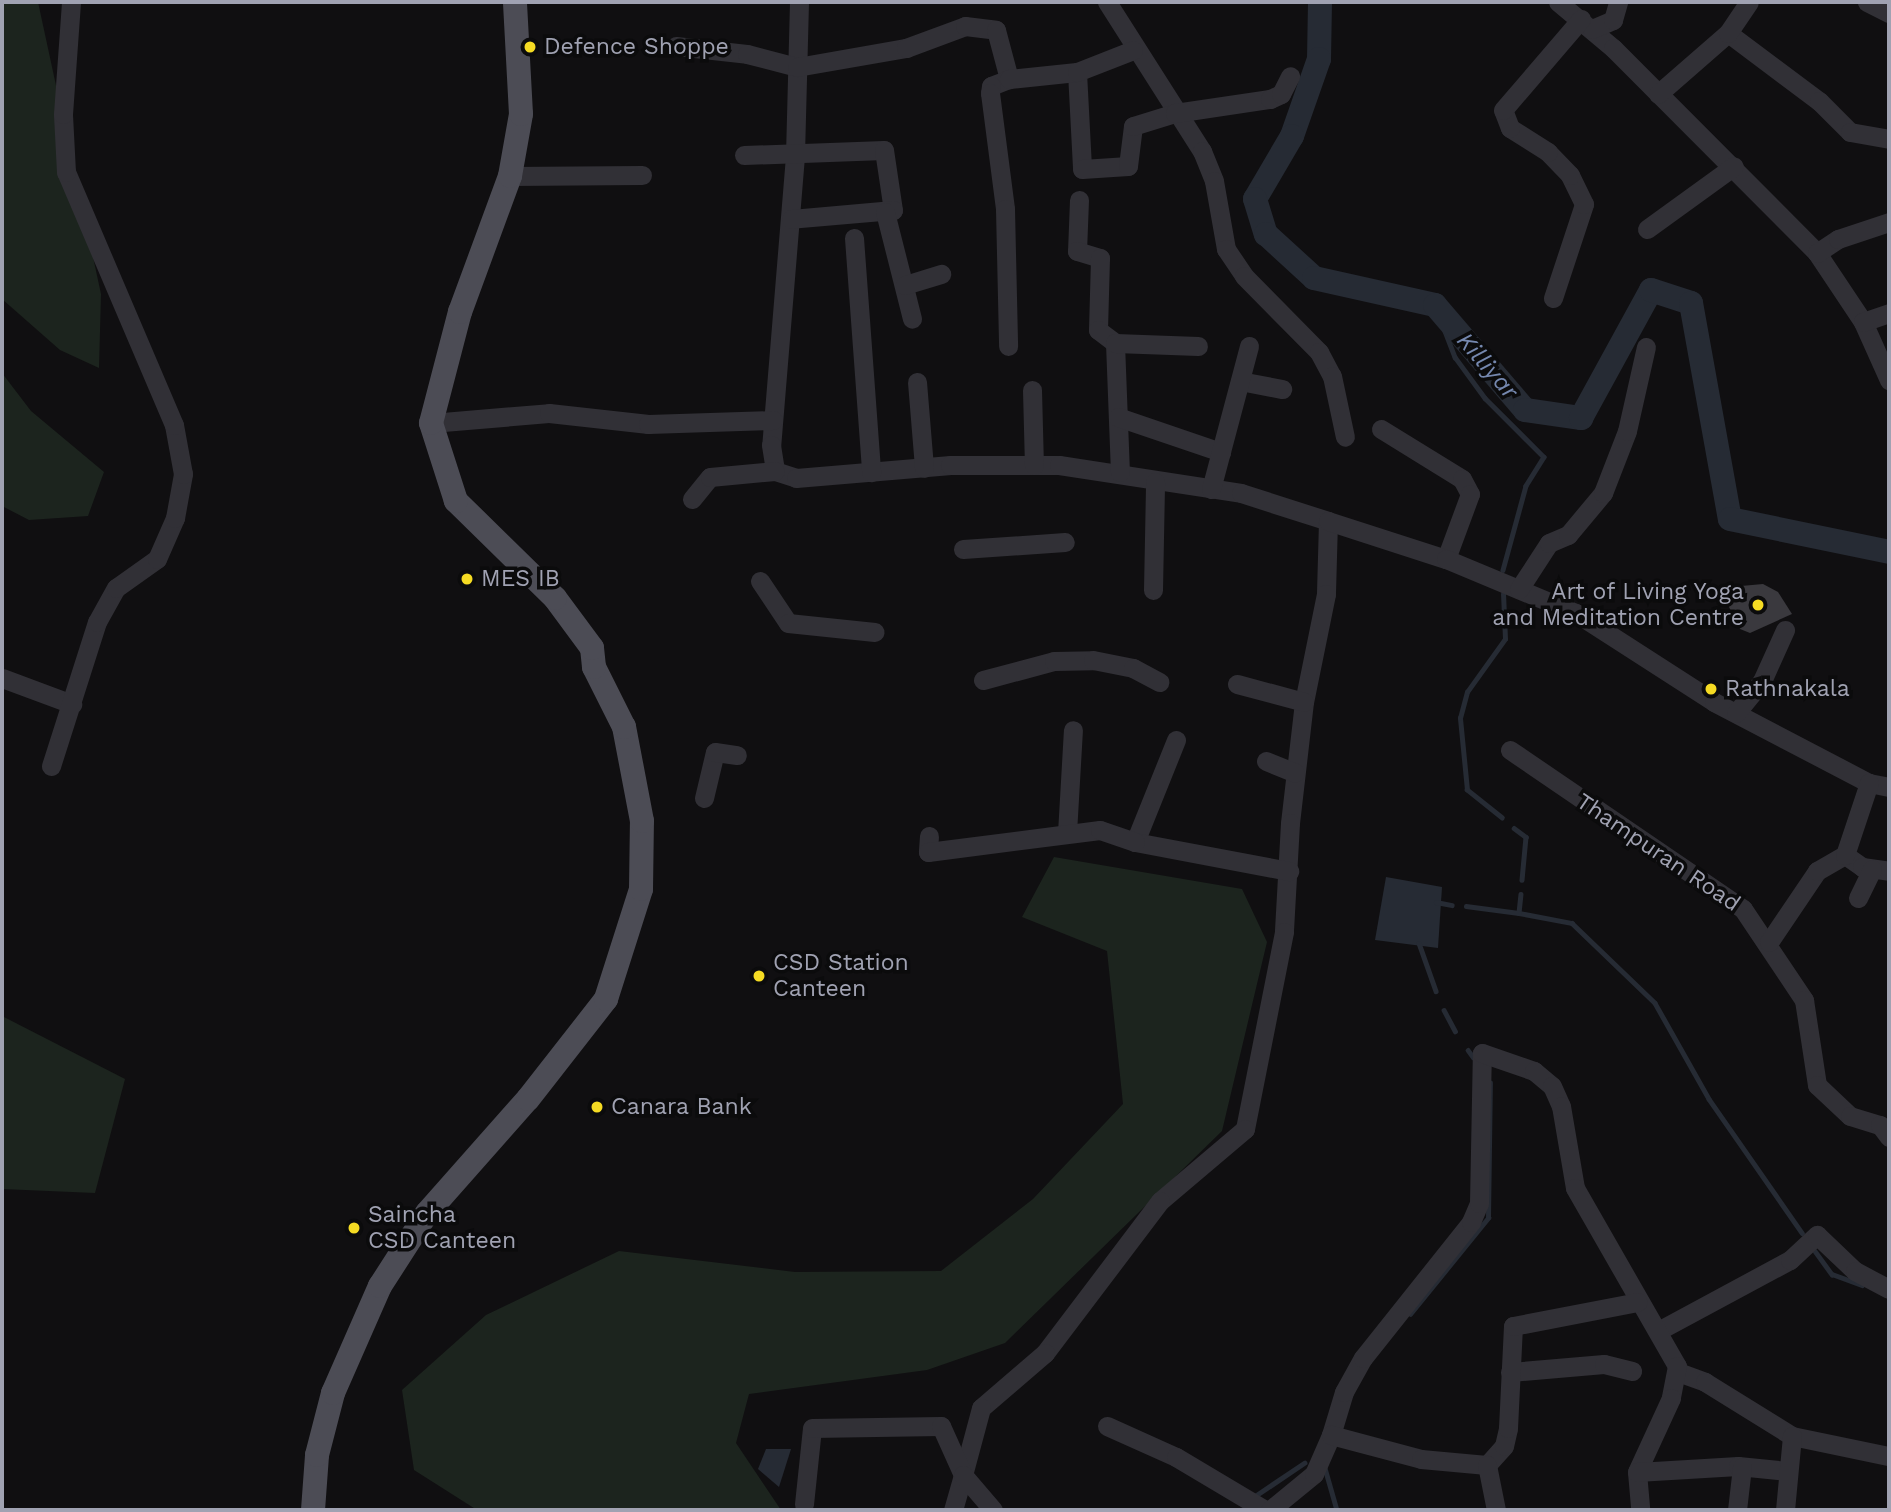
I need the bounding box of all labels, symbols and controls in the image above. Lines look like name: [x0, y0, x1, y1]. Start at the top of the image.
place label: Defence Shoppe: [544, 33, 729, 61]
marker: Defence Shoppe: [522, 39, 538, 55]
water label: Killiyar: [1450, 327, 1524, 405]
place label: MES IB: [481, 565, 560, 593]
marker: MES IB: [459, 571, 475, 587]
place label: Art of Living Yoga and Meditation Centre: [1492, 578, 1744, 632]
marker: Art of Living Yoga and Meditation Centre: [1750, 597, 1766, 613]
place label: Rathnakala: [1725, 675, 1850, 703]
marker: Rathnakala: [1703, 681, 1719, 697]
street label: Thampuran Road: [1571, 788, 1745, 918]
place label: CSD Station Canteen: [773, 949, 909, 1003]
marker: CSD Station Canteen: [751, 968, 767, 984]
place label: Canara Bank: [611, 1093, 752, 1121]
marker: Canara Bank: [589, 1099, 605, 1115]
place label: Saincha CSD Canteen: [368, 1201, 516, 1255]
marker: Saincha CSD Canteen: [346, 1220, 362, 1236]

